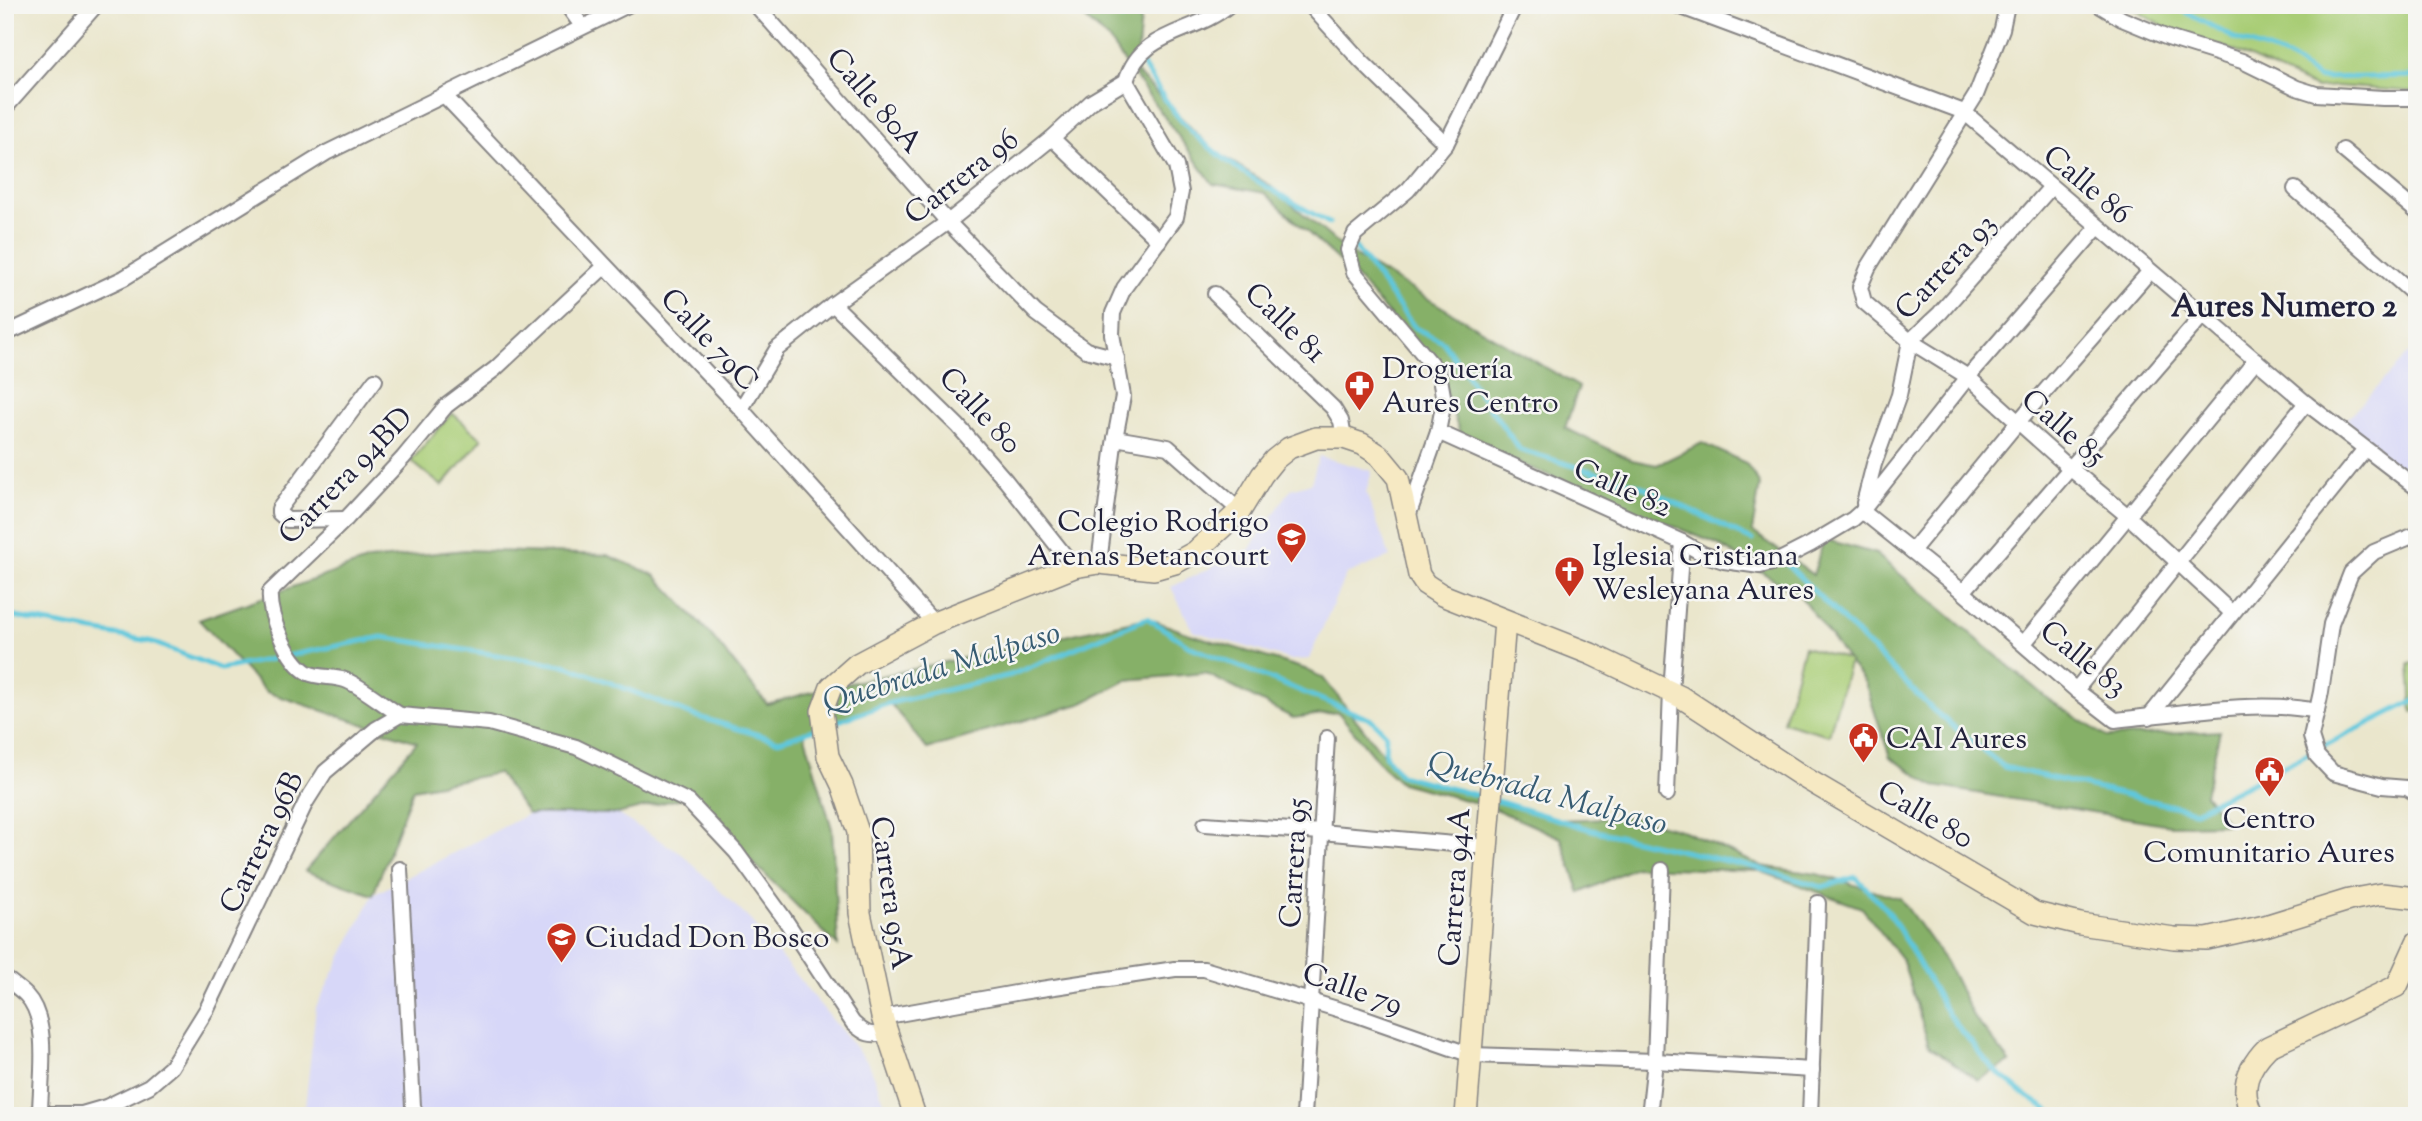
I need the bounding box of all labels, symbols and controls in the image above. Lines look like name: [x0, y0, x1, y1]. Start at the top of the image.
street label: Calle 80A: [815, 39, 931, 164]
street label: Carrera 96: [896, 120, 1029, 236]
street label: Calle 86: [2033, 136, 2140, 236]
street label: Carrera 93: [1886, 205, 2008, 331]
street label: Calle 81: [1234, 274, 1335, 374]
street label: Calle 79C: [649, 279, 767, 402]
district label: Aures Numero 2: [2171, 285, 2397, 331]
place label: Droguería Aures Centro: [1382, 349, 1559, 426]
street label: Calle 80: [928, 359, 1031, 465]
pharmacy icon: Droguería Aures Centro: [1342, 368, 1376, 412]
street label: Calle 85: [2011, 380, 2114, 478]
street label: Carrera 94BD: [270, 398, 424, 556]
street label: Calle 82: [1566, 449, 1678, 530]
place label: Colegio Rodrigo Arenas Betancourt: [1027, 502, 1269, 579]
school or university icon: Colegio Rodrigo Arenas Betancourt: [1275, 521, 1309, 565]
place label: Iglesia Cristiana Wesleyana Aures: [1592, 536, 1814, 613]
church icon: Iglesia Cristiana Wesleyana Aures: [1552, 555, 1586, 599]
water label: Quebrada Malpaso: [817, 611, 1066, 727]
street label: Calle 83: [2029, 611, 2135, 709]
place label: CAI Aures: [1886, 719, 2027, 762]
public building icon: CAI Aures: [1846, 721, 1880, 765]
water label: Quebrada Malpaso: [1422, 741, 1672, 849]
public building icon: Centro Comunitario Aures: [2252, 755, 2286, 799]
street label: Carrera 96B: [210, 765, 316, 922]
street label: Calle 80: [1868, 771, 1981, 861]
street label: Carrera 95: [1271, 797, 1320, 929]
place label: Centro Comunitario Aures: [2143, 799, 2395, 876]
street label: Carrera 94A: [1429, 806, 1483, 968]
street label: Carrera 95A: [857, 814, 922, 973]
place label: Ciudad Don Bosco: [585, 918, 829, 961]
school or university icon: Ciudad Don Bosco: [545, 920, 579, 964]
street label: Calle 79: [1296, 953, 1408, 1028]

